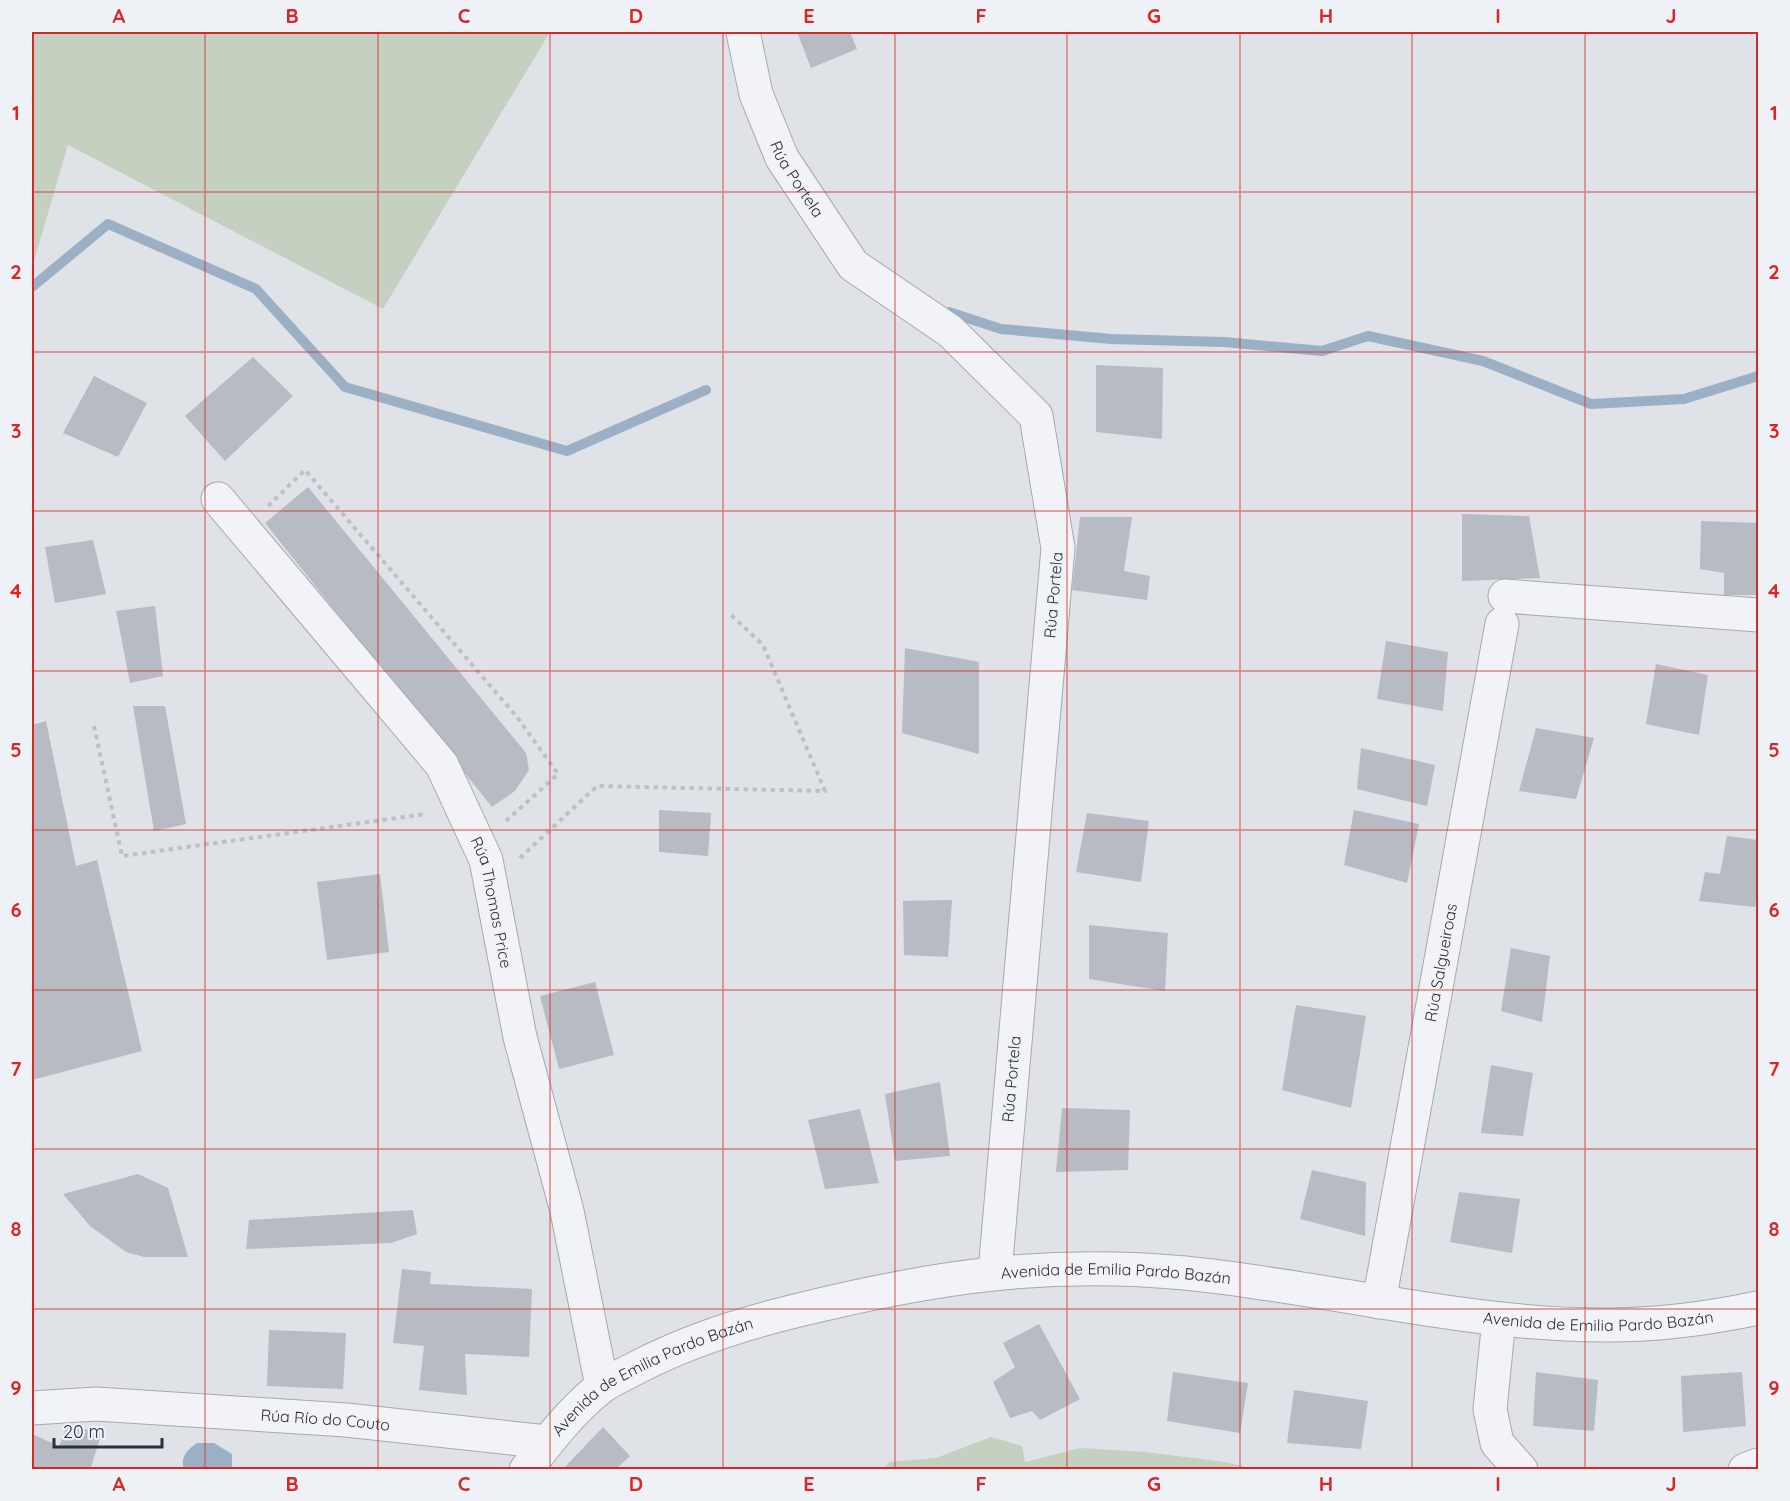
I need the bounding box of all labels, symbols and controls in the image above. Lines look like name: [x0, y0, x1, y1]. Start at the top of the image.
text: A: [113, 3, 126, 28]
text: B: [285, 3, 299, 28]
text: C: [458, 3, 471, 28]
text: D: [629, 3, 643, 28]
text: E: [803, 3, 815, 28]
text: F: [975, 3, 987, 28]
text: G: [1147, 3, 1161, 28]
text: H: [1319, 3, 1333, 28]
text: I: [1495, 3, 1501, 28]
text: J: [1665, 3, 1677, 28]
text: 1: [12, 100, 20, 125]
text: 1: [1770, 100, 1778, 125]
street label: Rúa Portela: [766, 138, 828, 221]
text: 2: [10, 259, 22, 284]
text: 2: [1768, 259, 1780, 284]
text: 3: [11, 418, 21, 443]
text: 3: [1769, 418, 1779, 443]
street label: Rúa Portela: [1039, 551, 1067, 639]
text: 4: [10, 578, 22, 603]
text: 4: [1768, 578, 1780, 603]
text: 5: [10, 737, 22, 762]
text: 5: [1768, 737, 1780, 762]
street label: Rúa Thomas Price: [466, 833, 517, 970]
text: 6: [10, 897, 22, 922]
text: 6: [1768, 897, 1780, 922]
street label: Rúa Salgueiroas: [1420, 902, 1461, 1023]
street label: Rúa Portela: [997, 1035, 1025, 1123]
text: 7: [11, 1056, 22, 1081]
text: 7: [1769, 1056, 1780, 1081]
text: 8: [11, 1216, 22, 1241]
text: 8: [1769, 1216, 1780, 1241]
street label: Avenida de Emilia Pardo Bazán: [1000, 1259, 1232, 1288]
street label: Avenida de Emilia Pardo Bazán: [1482, 1306, 1715, 1335]
street label: Avenida de Emilia Pardo Bazán: [547, 1313, 755, 1440]
text: 9: [10, 1375, 22, 1400]
text: 9: [1768, 1375, 1780, 1400]
street label: Rúa Río do Couto: [260, 1405, 391, 1435]
scale bar: [54, 1411, 162, 1449]
text: 20 m: [63, 1420, 105, 1443]
text: A: [113, 1471, 126, 1496]
text: B: [285, 1471, 299, 1496]
text: C: [458, 1471, 471, 1496]
text: D: [629, 1471, 643, 1496]
text: E: [803, 1471, 815, 1496]
text: F: [975, 1471, 987, 1496]
text: G: [1147, 1471, 1161, 1496]
text: H: [1319, 1471, 1333, 1496]
text: I: [1495, 1471, 1501, 1496]
text: J: [1665, 1471, 1677, 1496]

